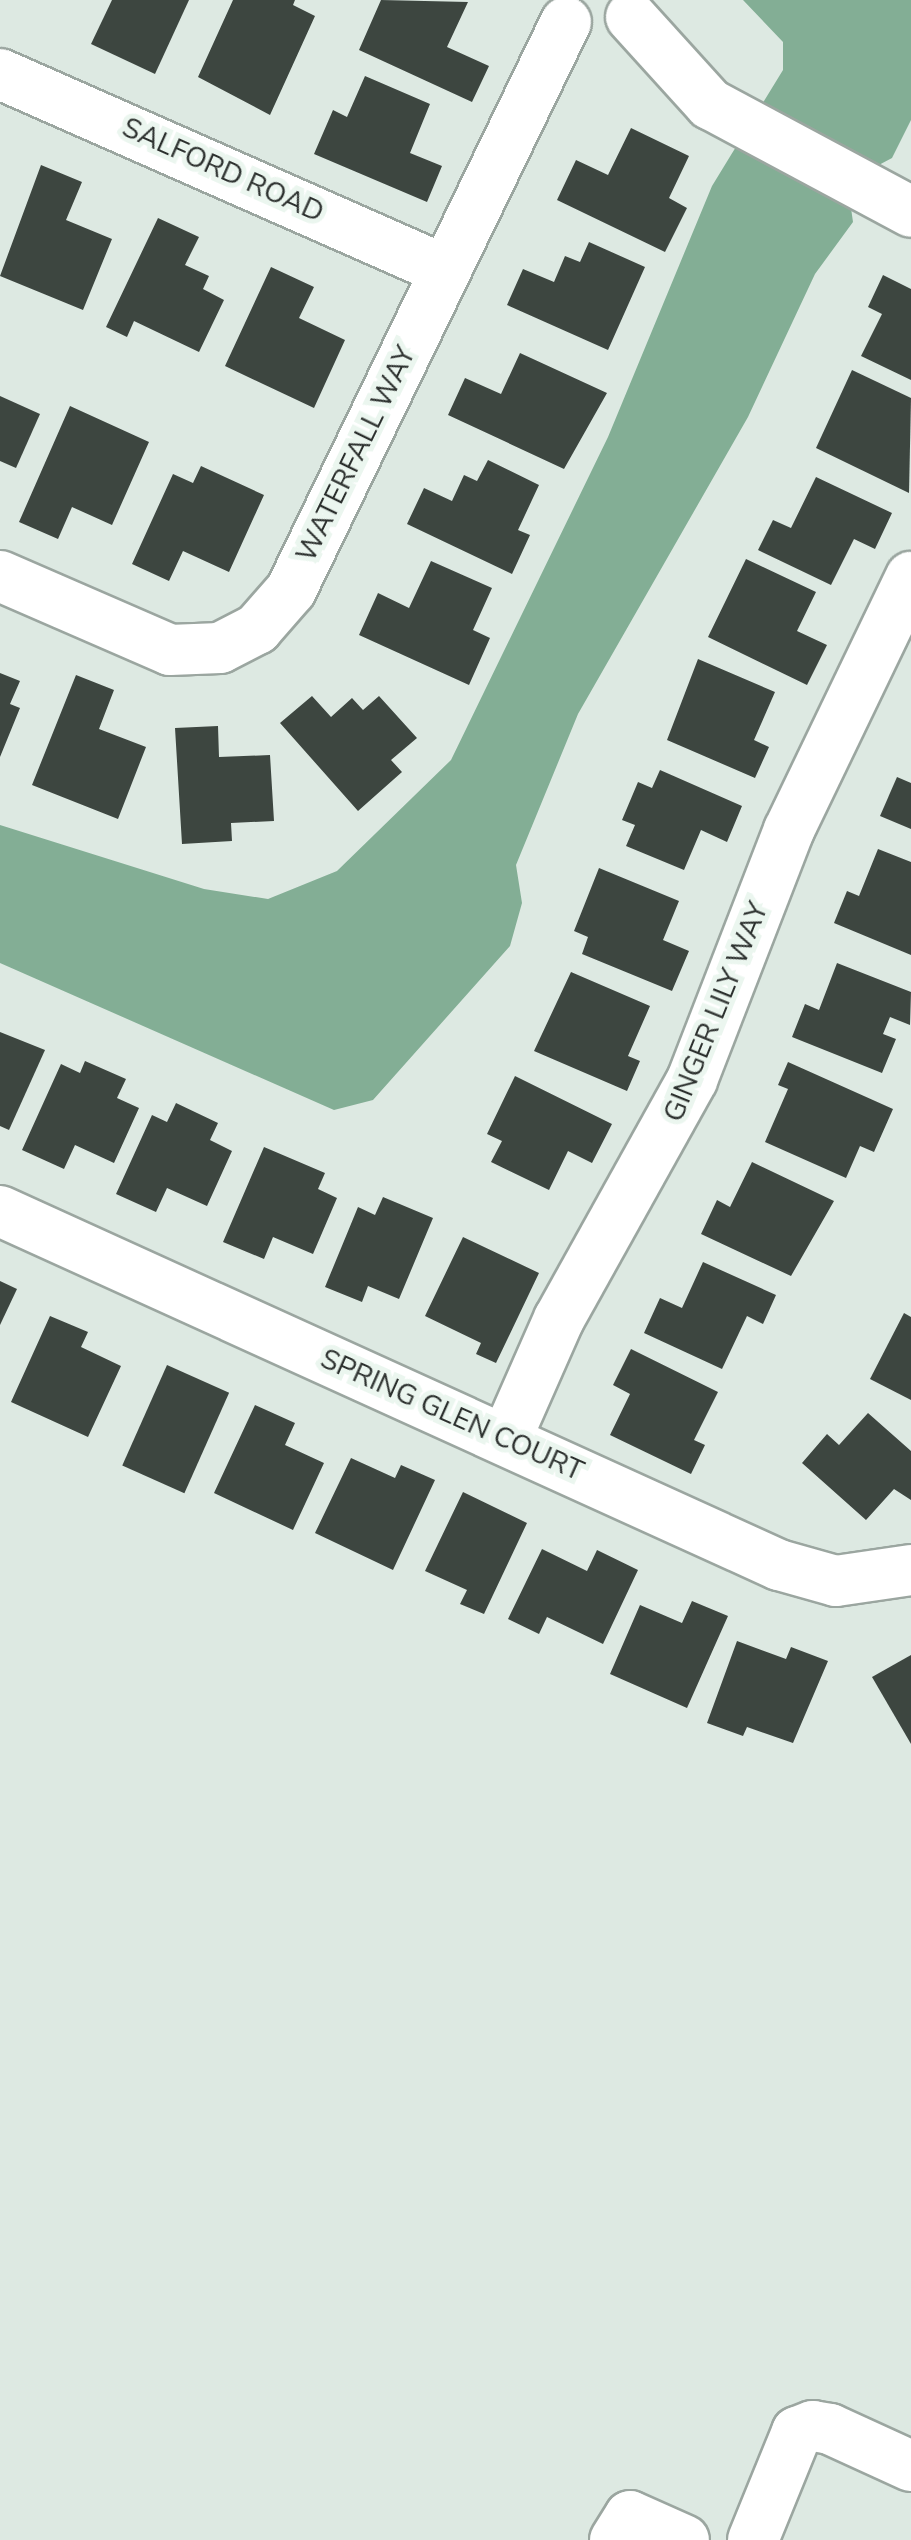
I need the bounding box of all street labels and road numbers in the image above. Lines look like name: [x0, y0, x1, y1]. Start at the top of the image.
street label: SALFORD ROAD: [117, 111, 329, 229]
street label: WATERFALL WAY: [289, 341, 423, 567]
street label: GINGER LILY WAY: [657, 897, 775, 1127]
street label: SPRING GLEN COURT: [315, 1342, 589, 1488]

